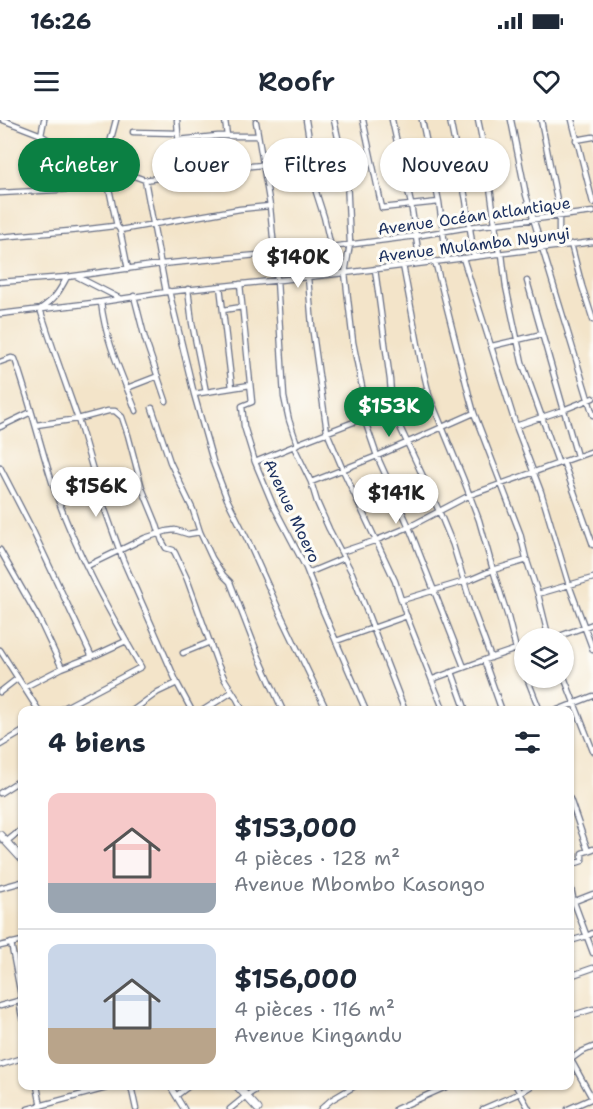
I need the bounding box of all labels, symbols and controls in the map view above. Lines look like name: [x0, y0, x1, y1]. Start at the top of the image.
text: 16:26: [30, 7, 91, 36]
text: Roofr: [258, 63, 335, 100]
icon: menu: [30, 65, 63, 98]
icon: heart: [530, 65, 563, 98]
chip: Acheter: [18, 138, 140, 192]
chip: Louer: [152, 138, 251, 192]
chip: Filtres: [263, 138, 368, 192]
chip: Nouveau: [380, 138, 510, 192]
street label: Avenue Océan atlantique: [376, 192, 572, 240]
street label: Avenue Mulamba Nyunyi: [377, 223, 571, 267]
pin: $140K: [256, 238, 340, 289]
text: $140K: [266, 244, 330, 270]
pin: $153K: [347, 387, 431, 438]
text: $153K: [358, 393, 420, 419]
street label: Avenue Moero: [259, 456, 325, 566]
pin: $156K: [54, 467, 138, 518]
text: $156K: [65, 473, 127, 499]
pin: $141K: [354, 474, 438, 525]
text: $141K: [367, 480, 425, 506]
map controls: [514, 628, 574, 688]
button: layers: [514, 628, 574, 688]
text: 4 biens: [48, 725, 146, 760]
icon: filters: [511, 726, 544, 759]
text: $153,000: [234, 810, 357, 845]
icon: home: [96, 817, 168, 889]
text: 4 pièces · 128 m²: [234, 845, 400, 871]
text: Avenue Mbombo Kasongo: [234, 871, 485, 897]
text: $156,000: [234, 961, 357, 996]
icon: home: [96, 968, 168, 1040]
text: 4 pièces · 116 m²: [234, 996, 395, 1022]
text: Avenue Kingandu: [234, 1022, 402, 1048]

